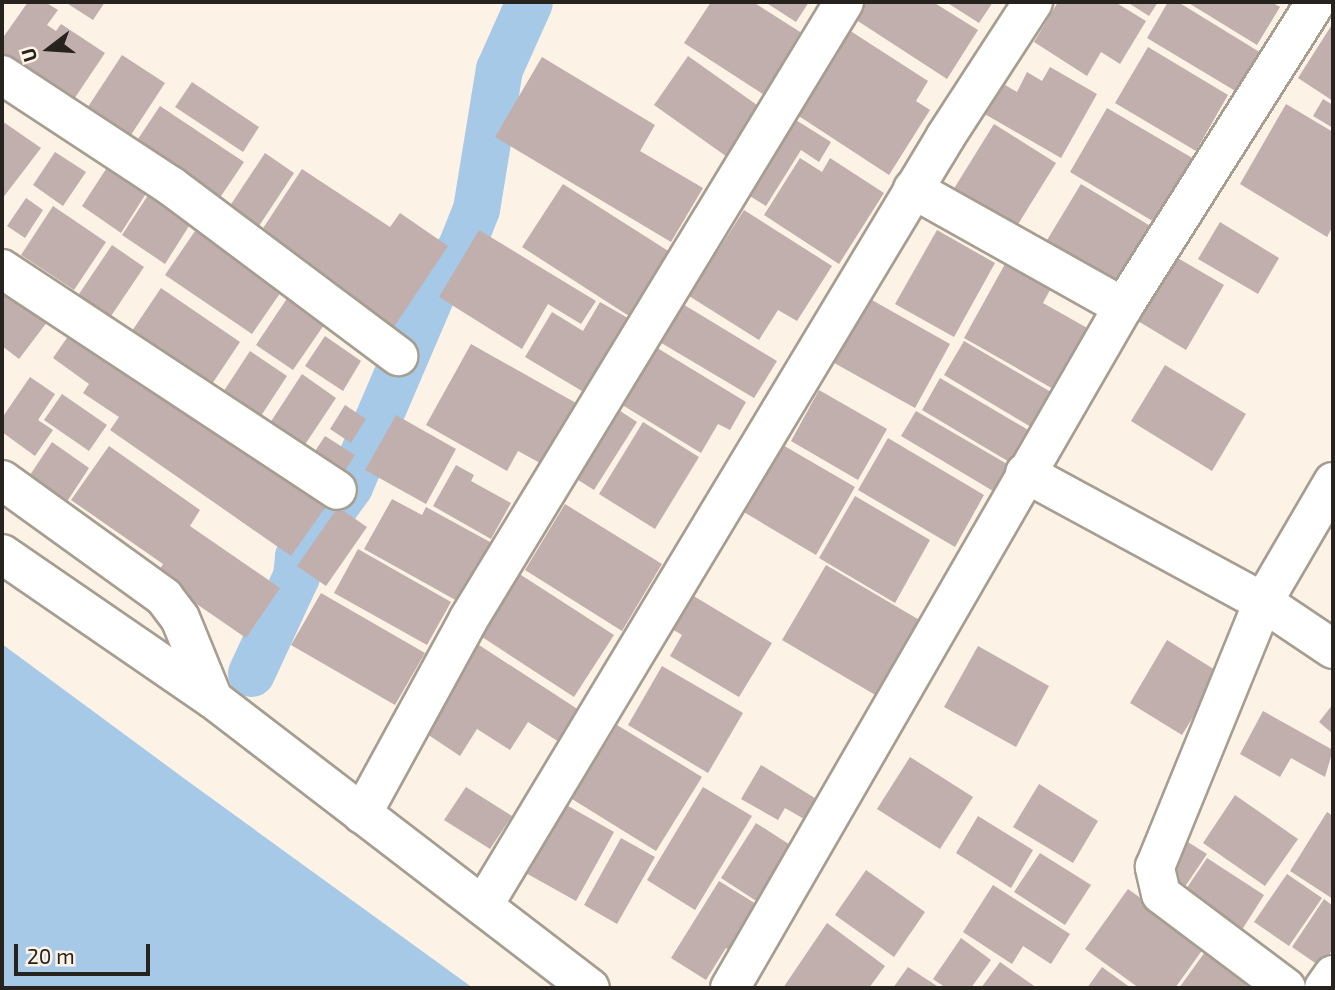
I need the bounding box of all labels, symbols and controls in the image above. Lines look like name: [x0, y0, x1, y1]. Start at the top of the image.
north arrow: [14, 14, 84, 84]
text: U: [16, 46, 41, 65]
scale bar: [18, 930, 154, 974]
text: 20 m: [27, 943, 75, 968]

